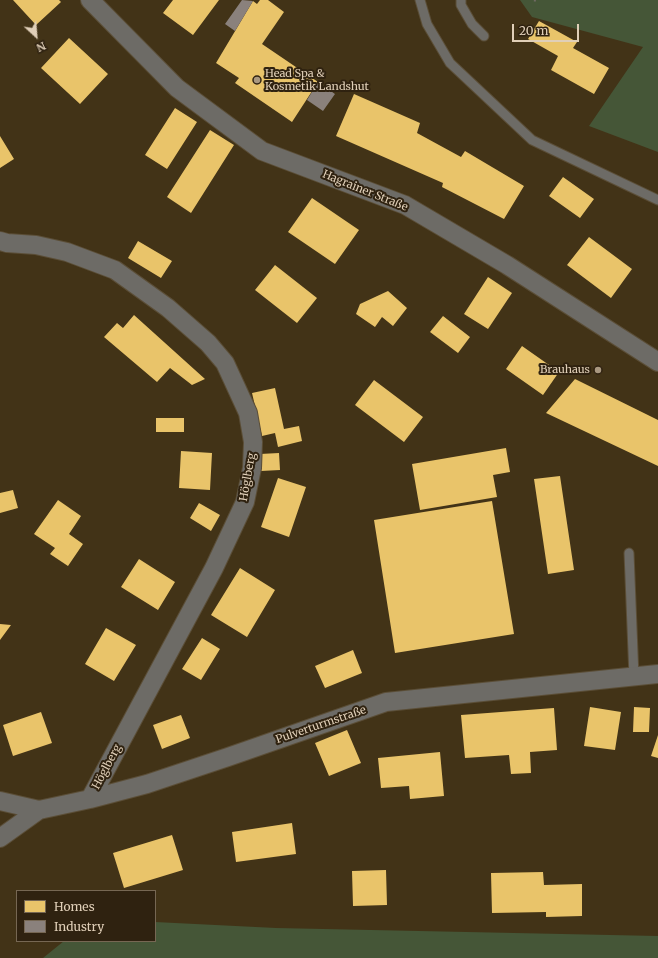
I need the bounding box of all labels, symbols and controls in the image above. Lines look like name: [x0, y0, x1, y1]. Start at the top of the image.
north arrow: [16, 16, 56, 56]
scale bar: [514, 16, 581, 42]
text: 20 m: [519, 23, 548, 38]
text: N: [34, 39, 48, 55]
place label: Head Spa & Kosmetik Landshut: [265, 67, 369, 93]
marker: Head Spa & Kosmetik Landshut: [252, 75, 262, 85]
street label: Hagrainer Straße: [320, 168, 410, 214]
place label: Brauhaus: [540, 363, 590, 377]
marker: Brauhaus: [593, 365, 603, 375]
street label: Höglberg: [237, 452, 259, 502]
street label: Pulverturmstraße: [274, 703, 368, 747]
street label: Höglberg: [90, 742, 124, 792]
legend: [16, 890, 156, 942]
text: Homes: [54, 899, 95, 914]
text: Industry: [54, 919, 104, 934]

